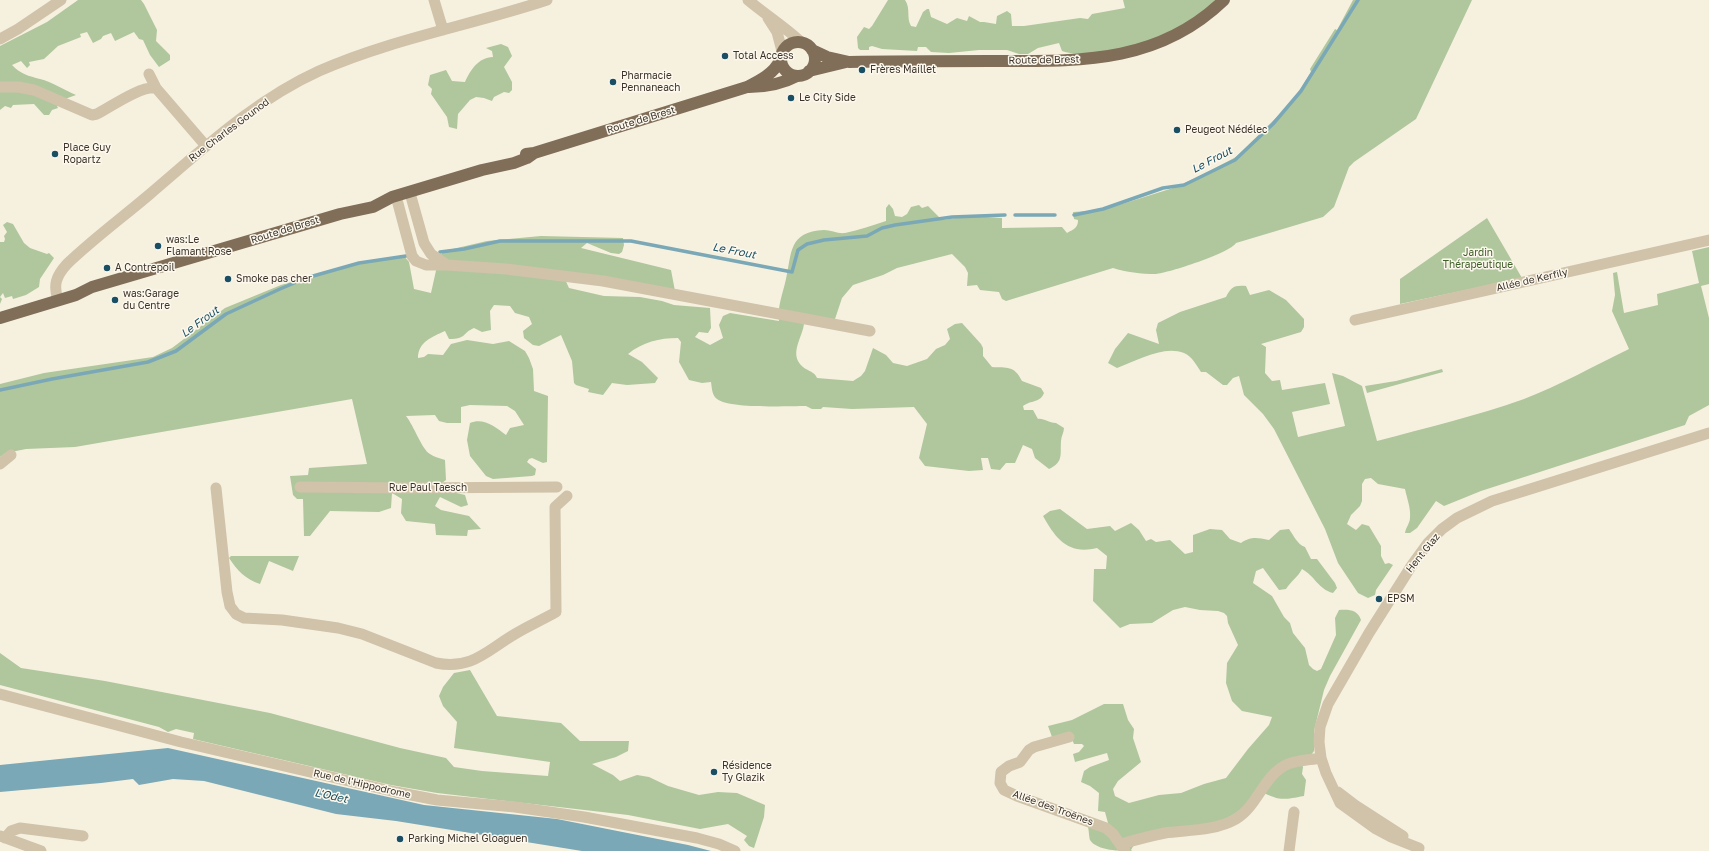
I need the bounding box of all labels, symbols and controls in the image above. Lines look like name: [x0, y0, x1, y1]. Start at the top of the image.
place label: Total Access: [733, 50, 794, 62]
marker: Total Access: [720, 51, 730, 61]
street label: Route de Brest: [1008, 53, 1080, 67]
place label: Frères Maillet: [870, 64, 936, 76]
marker: Frères Maillet: [857, 65, 867, 75]
place label: Pharmacie Pennaneach: [621, 70, 680, 94]
marker: Pharmacie Pennaneach: [608, 77, 618, 87]
place label: Le City Side: [799, 92, 856, 104]
marker: Le City Side: [786, 93, 796, 103]
street label: Rue Charles Gounod: [186, 96, 272, 164]
street label: Route de Brest: [605, 104, 677, 136]
place label: Peugeot Nédélec: [1185, 124, 1267, 136]
marker: Peugeot Nédélec: [1172, 125, 1182, 135]
place label: Place Guy Ropartz: [63, 142, 111, 166]
water label: Le Frout: [1190, 144, 1234, 176]
marker: Place Guy Ropartz: [50, 149, 60, 159]
street label: Route de Brest: [249, 214, 321, 246]
place label: was:Le Flamant Rose: [166, 234, 232, 258]
water label: Le Frout: [711, 240, 757, 262]
marker: was:Le Flamant Rose: [153, 241, 163, 251]
park label: Jardin Thérapeutique: [1443, 247, 1513, 270]
place label: A Contrepoil: [115, 262, 175, 274]
marker: A Contrepoil: [102, 263, 112, 273]
street label: Allée de Kerfily: [1495, 266, 1569, 294]
place label: Smoke pas cher: [236, 273, 312, 285]
marker: Smoke pas cher: [223, 274, 233, 284]
place label: was:Garage du Centre: [123, 288, 179, 312]
marker: was:Garage du Centre: [110, 295, 120, 305]
water label: Le Frout: [178, 304, 222, 340]
street label: Rue Paul Taesch: [389, 482, 467, 494]
street label: Hent Glaz: [1404, 531, 1442, 575]
place label: EPSM: [1387, 593, 1415, 605]
marker: EPSM: [1374, 594, 1384, 604]
place label: Résidence Ty Glazik: [722, 760, 772, 784]
street label: Rue de l'Hippodrome: [312, 767, 412, 801]
marker: Résidence Ty Glazik: [709, 767, 719, 777]
water label: L'Odet: [313, 786, 349, 806]
street label: Allée des Troënes: [1011, 788, 1095, 828]
place label: Parking Michel Gloaguen: [408, 833, 527, 845]
marker: Parking Michel Gloaguen: [395, 834, 405, 844]

